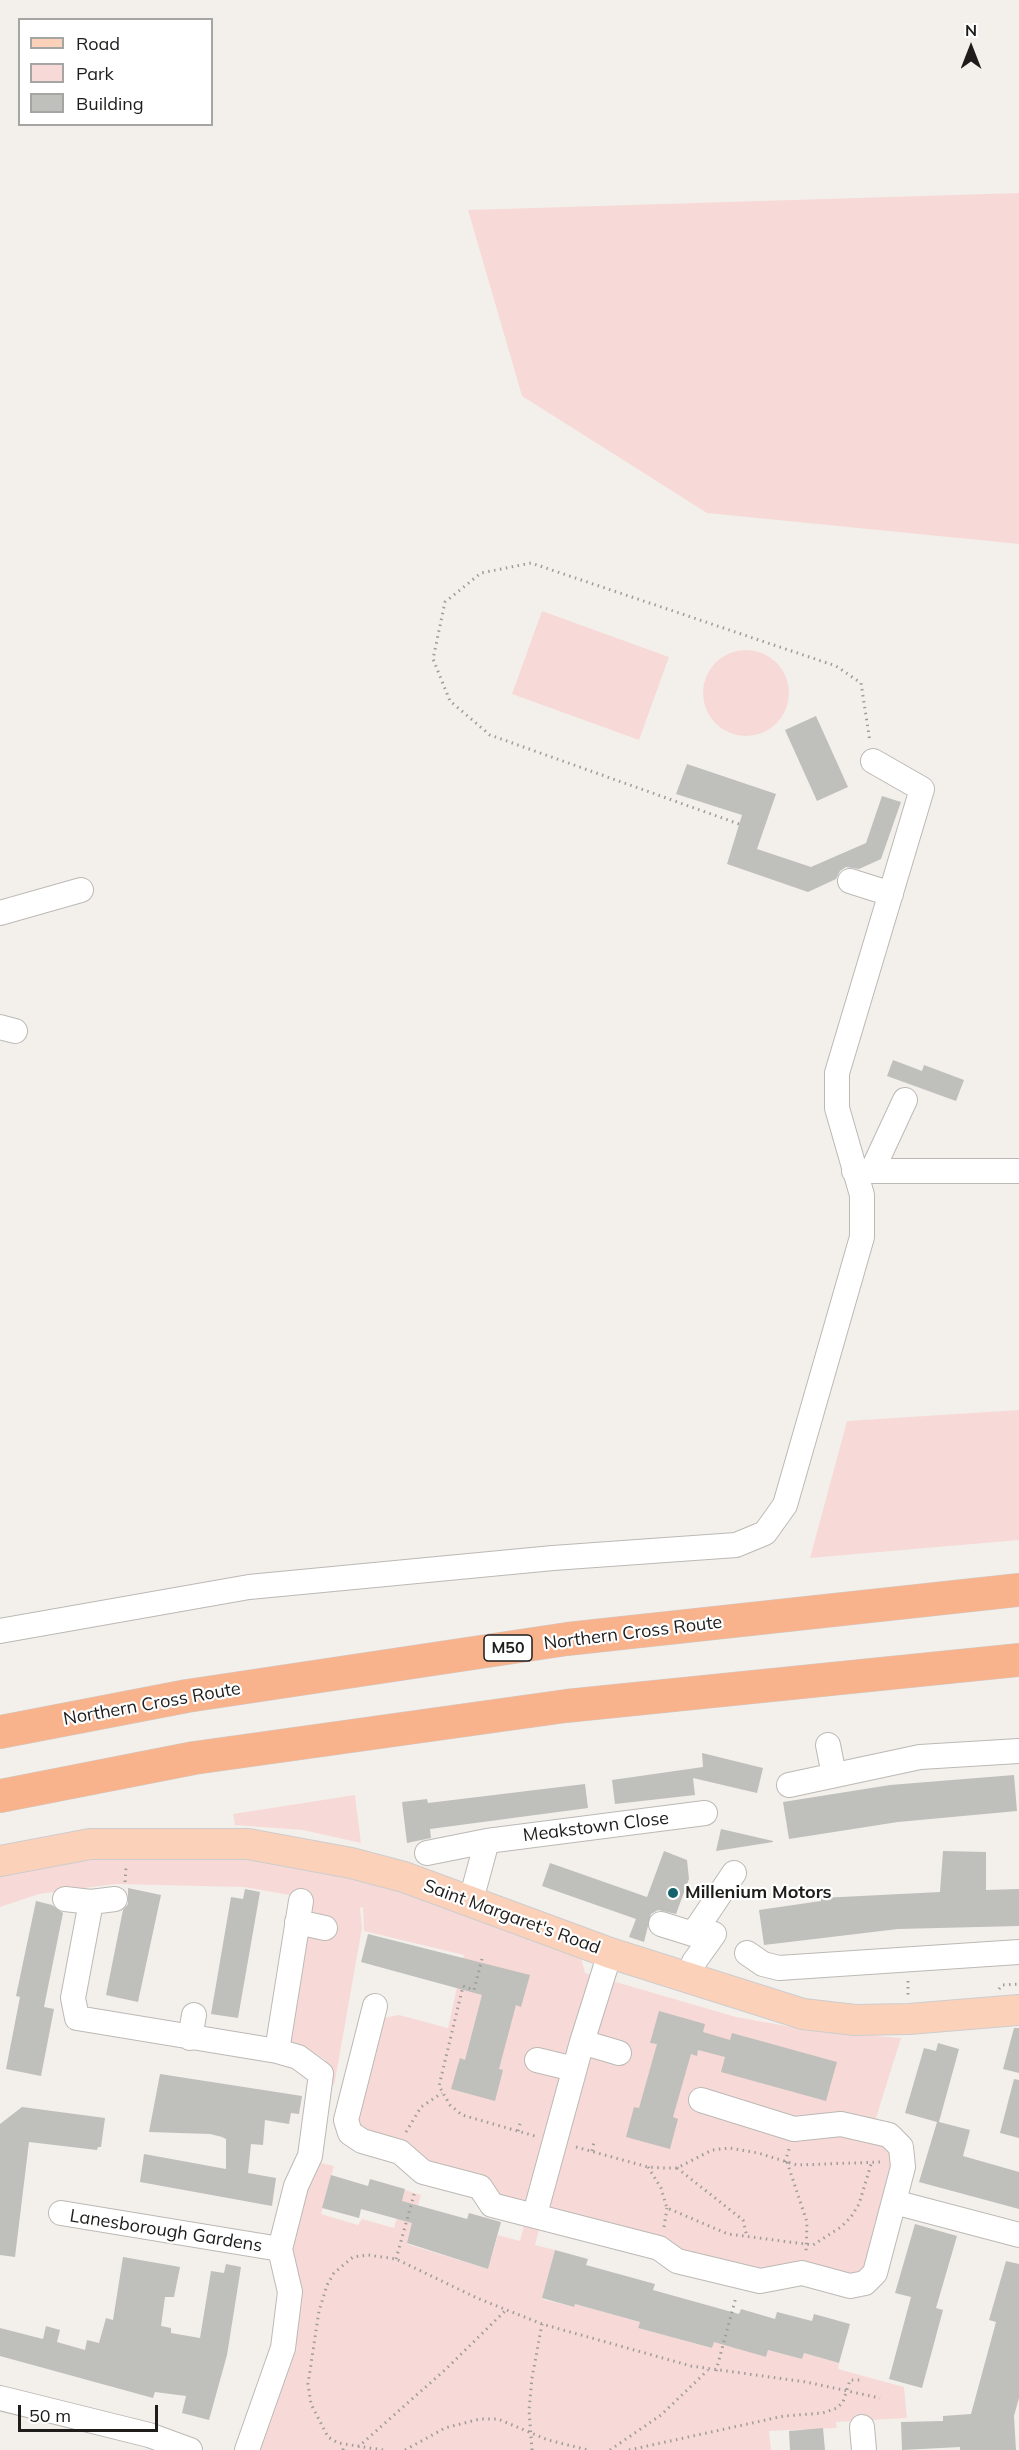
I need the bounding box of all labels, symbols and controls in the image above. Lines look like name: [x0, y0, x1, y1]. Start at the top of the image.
legend: [18, 18, 213, 126]
north arrow: [941, 18, 1001, 78]
text: N: [965, 20, 977, 40]
text: Road: [76, 32, 120, 55]
text: Park: [76, 62, 114, 85]
text: Building: [76, 92, 144, 115]
street label: Northern Cross Route: [543, 1611, 723, 1655]
road number: M50: [484, 1635, 532, 1661]
street label: Northern Cross Route: [62, 1678, 242, 1730]
street label: Meakstown Close: [522, 1807, 670, 1847]
street label: Saint Margaret's Road: [421, 1875, 603, 1959]
place label: Millenium Motors: [685, 1882, 832, 1904]
marker: Millenium Motors: [666, 1886, 680, 1900]
street label: Lanesborough Gardens: [68, 2205, 264, 2257]
scale bar: [21, 2393, 160, 2431]
text: 50 m: [29, 2404, 71, 2427]

